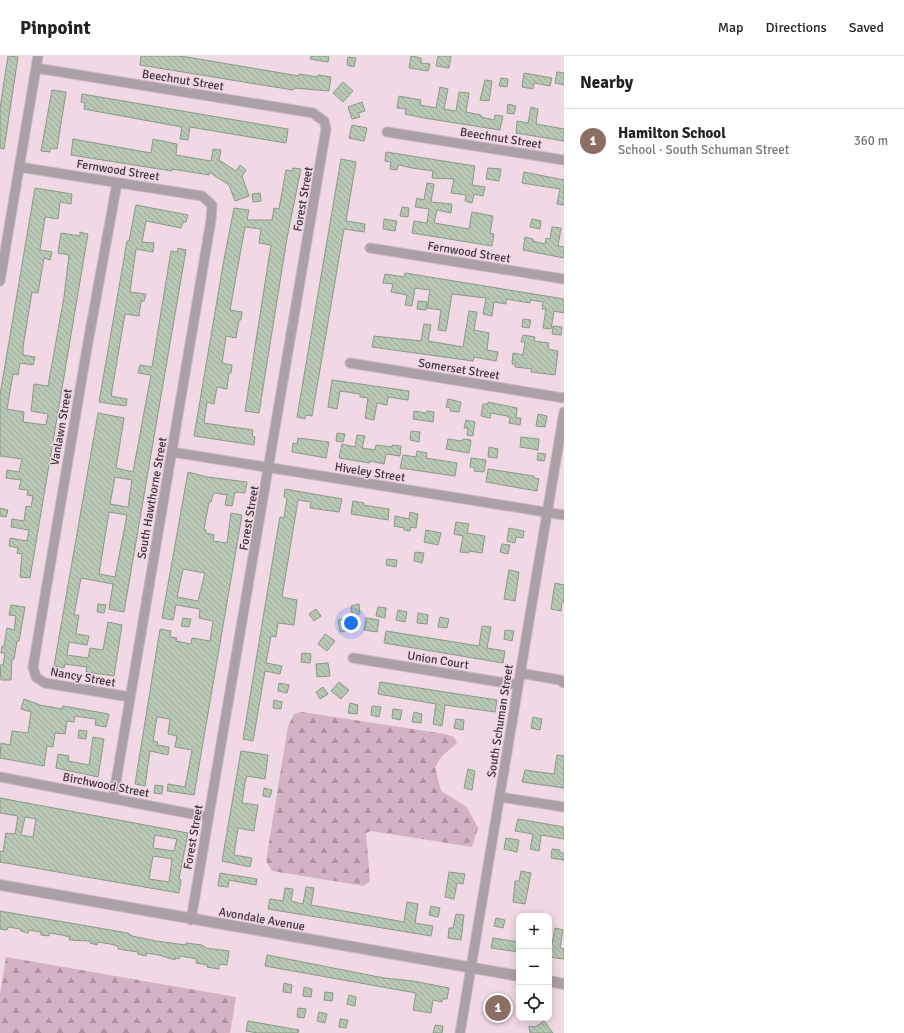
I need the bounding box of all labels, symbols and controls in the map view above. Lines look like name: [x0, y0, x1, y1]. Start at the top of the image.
text: Pinpoint: [20, 16, 91, 40]
text: Map: [718, 19, 744, 36]
text: Directions: [766, 19, 827, 36]
text: Saved: [849, 19, 884, 36]
street label: Beechnut Street: [141, 67, 225, 94]
text: Nearby: [580, 72, 633, 93]
text: Hamilton School: [618, 124, 726, 142]
street label: Beechnut Street: [459, 125, 543, 152]
text: 1: [589, 133, 597, 149]
text: 360 m: [854, 133, 888, 149]
text: School · South Schuman Street: [618, 142, 789, 158]
street label: Fernwood Street: [75, 157, 161, 184]
street label: Forest Street: [290, 165, 317, 233]
street label: Fernwood Street: [426, 239, 512, 266]
street label: Somerset Street: [417, 356, 501, 383]
street label: Vanlawn Street: [47, 388, 76, 467]
street label: South Hawthorne Street: [134, 436, 171, 560]
street label: Hiveley Street: [334, 460, 406, 485]
street label: Forest Street: [236, 484, 263, 552]
your location: [341, 613, 361, 633]
street label: Union Court: [406, 648, 470, 673]
street label: South Schuman Street: [484, 663, 517, 779]
street label: Nancy Street: [49, 664, 117, 691]
street label: Birchwood Street: [61, 770, 151, 801]
street label: Forest Street: [180, 803, 207, 871]
street label: Avondale Avenue: [218, 905, 306, 934]
map controls: [516, 913, 552, 1021]
button: +: [516, 913, 552, 949]
button: −: [516, 949, 552, 985]
button: locate: [516, 985, 552, 1021]
pin: 1: [485, 993, 511, 1023]

